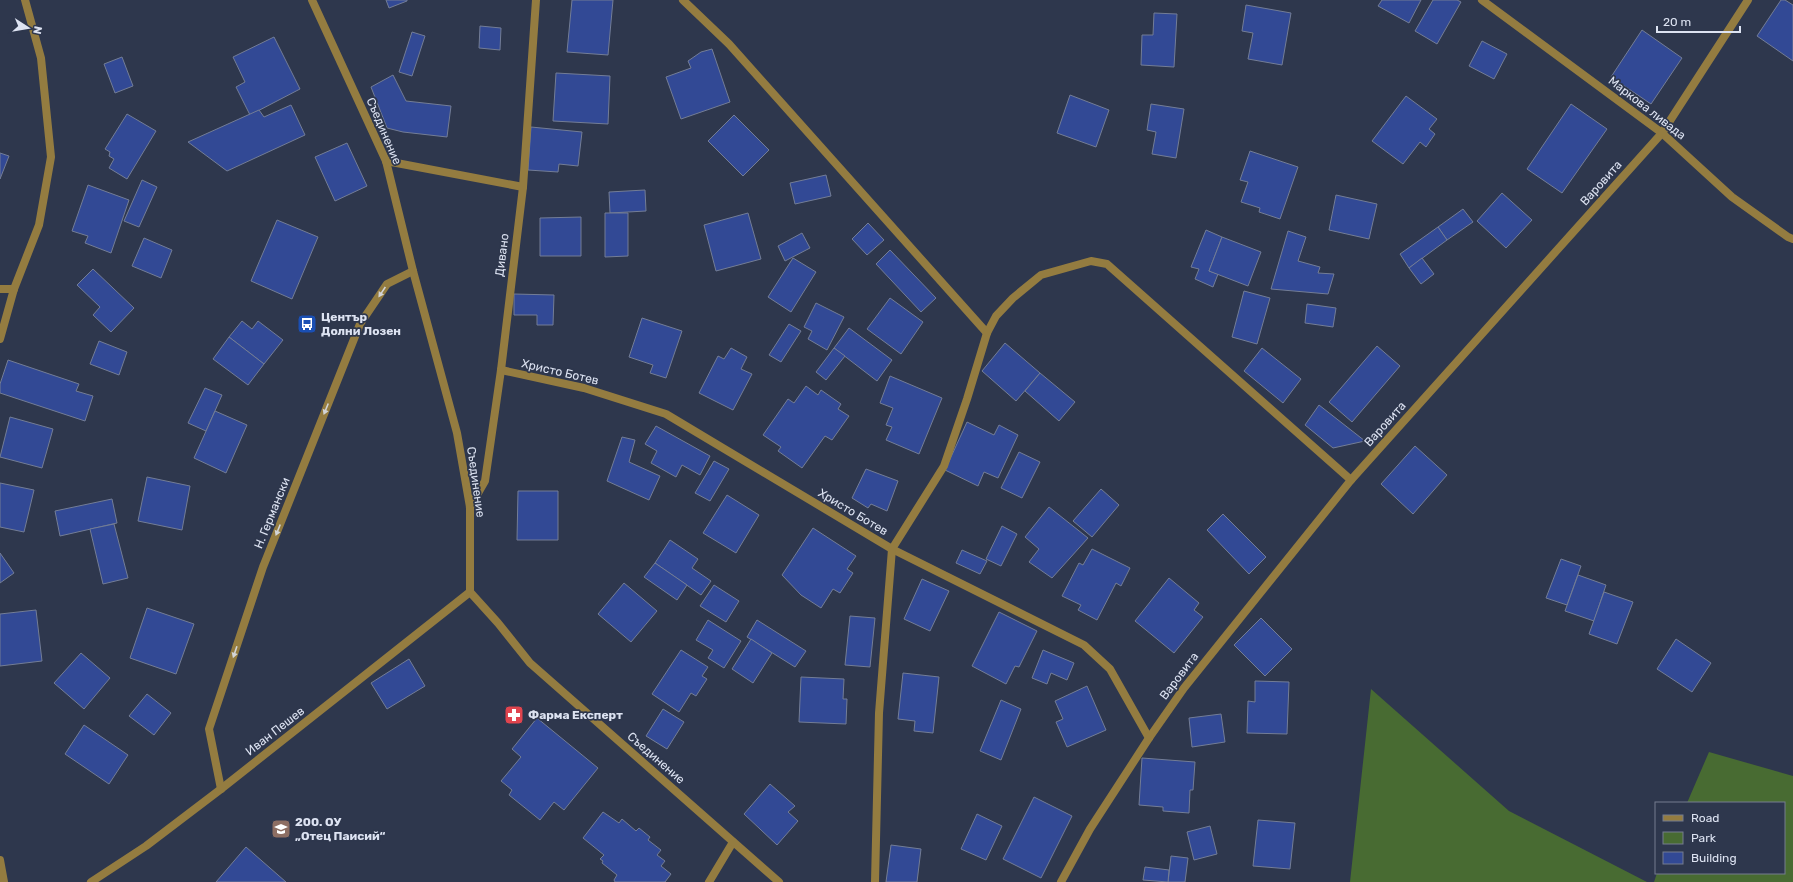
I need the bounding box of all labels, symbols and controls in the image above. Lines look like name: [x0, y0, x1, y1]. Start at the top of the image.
north arrow: [8, 8, 48, 48]
scale bar: [1657, 8, 1740, 34]
text: 20 m: [1663, 15, 1691, 29]
text: N: [30, 25, 44, 35]
street label: Маркова ливада: [1606, 74, 1688, 142]
street label: Съединение: [364, 95, 405, 167]
street label: Варовита: [1577, 158, 1625, 208]
street label: Дивано: [492, 233, 512, 277]
one-way arrow: [378, 286, 385, 298]
place label: Център Долни Лозен: [321, 310, 401, 338]
bus stop icon: Център Долни Лозен: [296, 313, 318, 335]
street label: Христо Ботев: [520, 356, 600, 388]
street label: Варовита: [1361, 399, 1409, 449]
one-way arrow: [323, 404, 329, 415]
street label: Съединение: [464, 446, 488, 519]
street label: Н. Германски: [251, 475, 293, 551]
street label: Христо Ботев: [816, 486, 891, 538]
one-way arrow: [275, 524, 281, 536]
one-way arrow: [231, 647, 237, 659]
street label: Варовита: [1157, 650, 1201, 702]
street label: Иван Пешев: [243, 704, 307, 758]
pharmacy icon: Фарма Експерт: [503, 704, 525, 726]
place label: Фарма Експерт: [528, 708, 623, 722]
street label: Съединение: [624, 729, 688, 787]
legend: [1655, 802, 1785, 874]
text: Road: [1691, 811, 1719, 825]
place label: 200. ОУ „Отец Паисий“: [295, 815, 386, 843]
school or university icon: 200. ОУ „Отец Паисий“: [270, 818, 292, 840]
text: Park: [1691, 831, 1717, 845]
text: Building: [1691, 851, 1737, 865]

